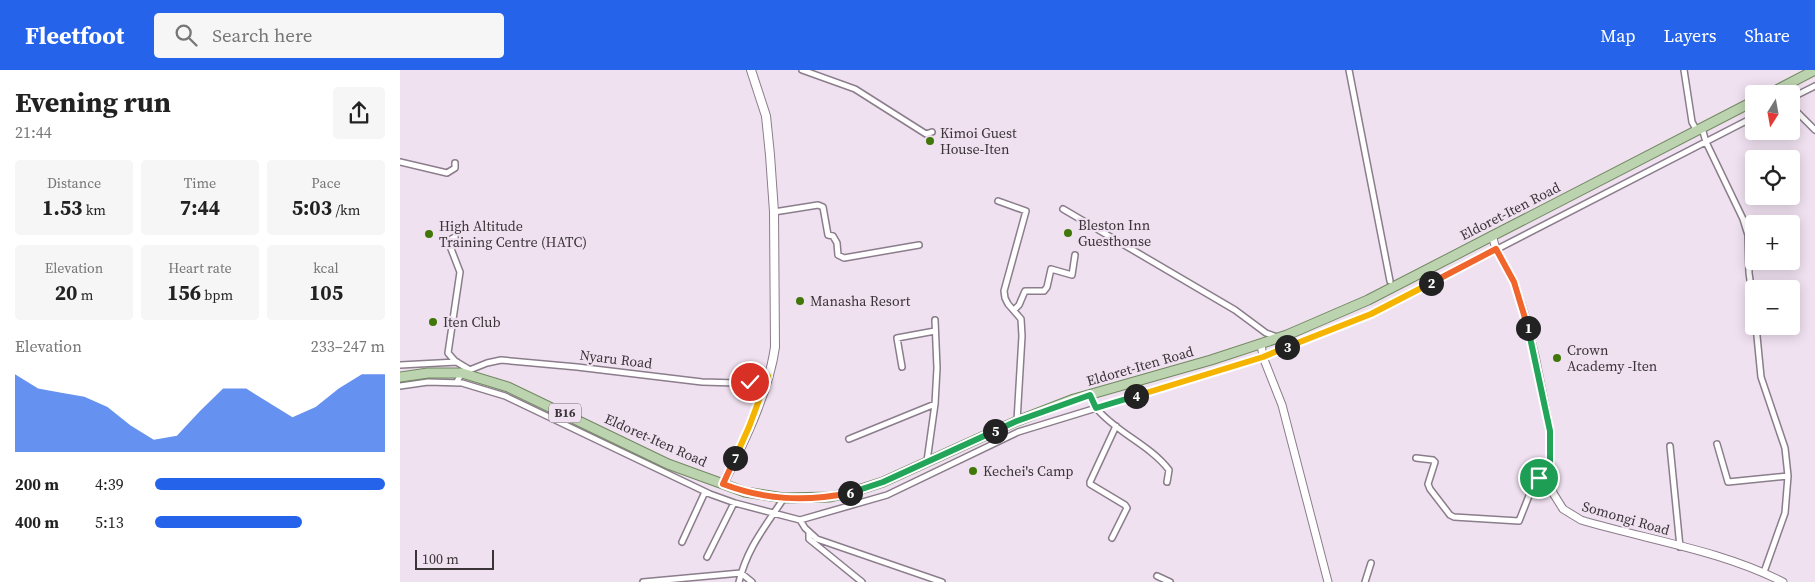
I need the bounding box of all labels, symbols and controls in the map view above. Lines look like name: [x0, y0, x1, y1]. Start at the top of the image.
search box: [154, 13, 504, 58]
text: Fleetfoot: [25, 19, 124, 52]
icon: search: [172, 21, 200, 49]
text: Search here: [212, 22, 313, 48]
text: Map: [1600, 23, 1635, 48]
text: Layers: [1663, 23, 1716, 48]
text: Share: [1744, 23, 1790, 48]
text: Evening run: [15, 83, 171, 121]
north arrow: [1745, 85, 1800, 140]
map controls: [1745, 85, 1800, 335]
button: share: [333, 87, 385, 139]
text: 21:44: [15, 121, 52, 143]
place label: Kimoi Guest House-Iten: [940, 123, 1017, 159]
marker: Kimoi Guest House-Iten: [924, 135, 936, 147]
button: locate: [1745, 150, 1800, 205]
text: Distance: [47, 173, 101, 193]
text: Time: [184, 173, 216, 193]
text: Pace: [311, 173, 341, 193]
street label: Eldoret-Iten Road: [1456, 177, 1564, 245]
text: 1.53: [42, 193, 82, 222]
text: 7:44: [180, 193, 220, 222]
text: 5:03: [292, 193, 332, 222]
text: km: [82, 200, 106, 220]
text: /km: [332, 200, 360, 220]
place label: Bleston Inn Guesthonse: [1078, 215, 1151, 251]
button: +: [1745, 215, 1800, 270]
place label: High Altitude Training Centre (HATC): [439, 216, 587, 252]
marker: Bleston Inn Guesthonse: [1062, 227, 1074, 239]
marker: High Altitude Training Centre (HATC): [423, 228, 435, 240]
text: Elevation: [45, 258, 103, 278]
text: Heart rate: [168, 258, 232, 278]
text: kcal: [313, 258, 339, 278]
pin: 2: [1418, 270, 1444, 296]
text: 2: [1428, 273, 1435, 293]
text: 20: [55, 278, 77, 307]
text: 156: [167, 278, 201, 307]
text: 105: [309, 278, 343, 307]
button: −: [1745, 280, 1800, 335]
text: m: [77, 285, 93, 305]
text: bpm: [201, 285, 233, 305]
place label: Manasha Resort: [810, 291, 911, 311]
marker: Manasha Resort: [794, 295, 806, 307]
place label: Iten Club: [443, 312, 501, 332]
marker: Iten Club: [427, 316, 439, 328]
pin: 1: [1516, 316, 1540, 340]
text: 1: [1525, 318, 1532, 338]
pin: 3: [1274, 334, 1300, 360]
text: Elevation: [15, 335, 82, 357]
text: 233–247 m: [311, 335, 385, 357]
text: 3: [1284, 337, 1291, 357]
place label: Crown Academy -Iten: [1567, 340, 1658, 376]
street label: Eldoret-Iten Road: [1084, 341, 1196, 391]
street label: Nyaru Road: [579, 345, 654, 373]
marker: Crown Academy -Iten: [1551, 352, 1563, 364]
pin: [729, 361, 771, 403]
icon: check: [736, 368, 764, 396]
pin: 4: [1124, 384, 1148, 408]
text: 4: [1133, 386, 1140, 406]
road number: B16: [549, 403, 581, 422]
street label: Eldoret-Iten Road: [602, 408, 710, 472]
pin: 5: [982, 418, 1008, 444]
text: 5: [992, 421, 999, 441]
pin: 7: [722, 446, 748, 470]
text: 7: [732, 448, 739, 468]
pin: [1518, 457, 1560, 499]
place label: Kechei's Camp: [983, 461, 1074, 481]
icon: arrive: [1525, 464, 1553, 492]
marker: Kechei's Camp: [967, 465, 979, 477]
text: 200 m: [15, 473, 59, 495]
text: 4:39: [95, 473, 124, 495]
pin: 6: [838, 480, 862, 506]
text: 6: [847, 483, 854, 503]
street label: Somongi Road: [1580, 496, 1672, 540]
text: 400 m: [15, 511, 59, 533]
text: 5:13: [95, 511, 124, 533]
scale bar: [415, 547, 494, 570]
text: 100 m: [422, 549, 459, 569]

